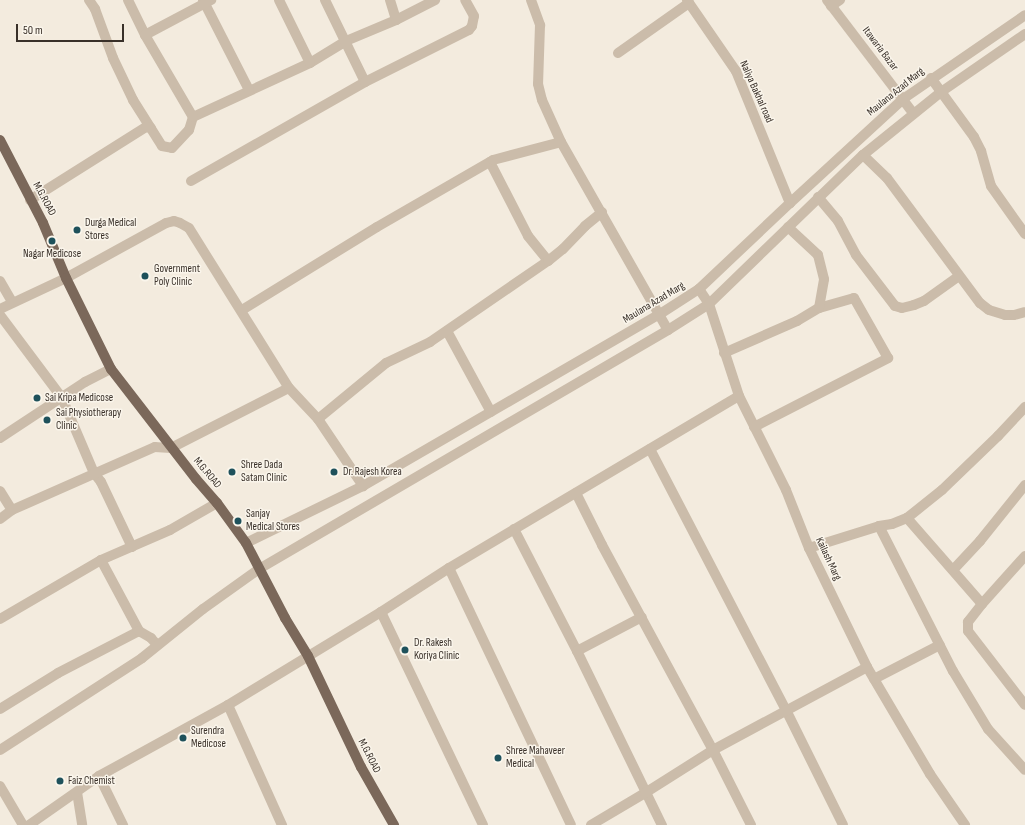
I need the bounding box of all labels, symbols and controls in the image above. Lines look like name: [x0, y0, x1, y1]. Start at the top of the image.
scale bar: [18, 16, 126, 42]
text: 50 m: [23, 23, 43, 38]
street label: Itawaria Bazar: [859, 24, 901, 74]
street label: Naliya Bakhal road: [736, 59, 776, 125]
street label: Maulana Azad Marg: [865, 65, 927, 119]
street label: M.G.ROAD: [30, 180, 58, 218]
place label: Durga Medical Stores: [85, 217, 136, 243]
marker: Durga Medical Stores: [72, 225, 82, 235]
marker: Nagar Medicose: [47, 236, 57, 246]
place label: Nagar Medicose: [23, 247, 81, 261]
place label: Government Poly Clinic: [154, 263, 200, 289]
marker: Government Poly Clinic: [139, 270, 151, 282]
street label: Maulana Azad Marg: [621, 279, 687, 327]
place label: Sai Kripa Medicose: [45, 391, 113, 405]
marker: Sai Kripa Medicose: [32, 393, 42, 403]
place label: Sai Physiotherapy Clinic: [56, 407, 121, 433]
marker: Sai Physiotherapy Clinic: [41, 414, 53, 426]
street label: M.G.ROAD: [190, 455, 224, 491]
place label: Shree Dada Satam Clinic: [241, 459, 287, 485]
place label: Dr. Rajesh Korea: [343, 465, 402, 479]
marker: Shree Dada Satam Clinic: [226, 466, 238, 478]
marker: Dr. Rajesh Korea: [328, 466, 340, 478]
place label: Sanjay Medical Stores: [246, 508, 300, 534]
marker: Sanjay Medical Stores: [233, 516, 243, 526]
street label: Kailash Marg: [812, 535, 844, 583]
place label: Dr. Rakesh Koriya Clinic: [414, 637, 459, 663]
marker: Dr. Rakesh Koriya Clinic: [399, 644, 411, 656]
place label: Surendra Medicose: [191, 725, 226, 751]
marker: Surendra Medicose: [178, 733, 188, 743]
street label: M.G.ROAD: [355, 737, 383, 775]
place label: Shree Mahaveer Medical: [506, 745, 565, 771]
marker: Shree Mahaveer Medical: [493, 753, 503, 763]
place label: Faiz Chemist: [68, 774, 115, 788]
marker: Faiz Chemist: [55, 776, 65, 786]

